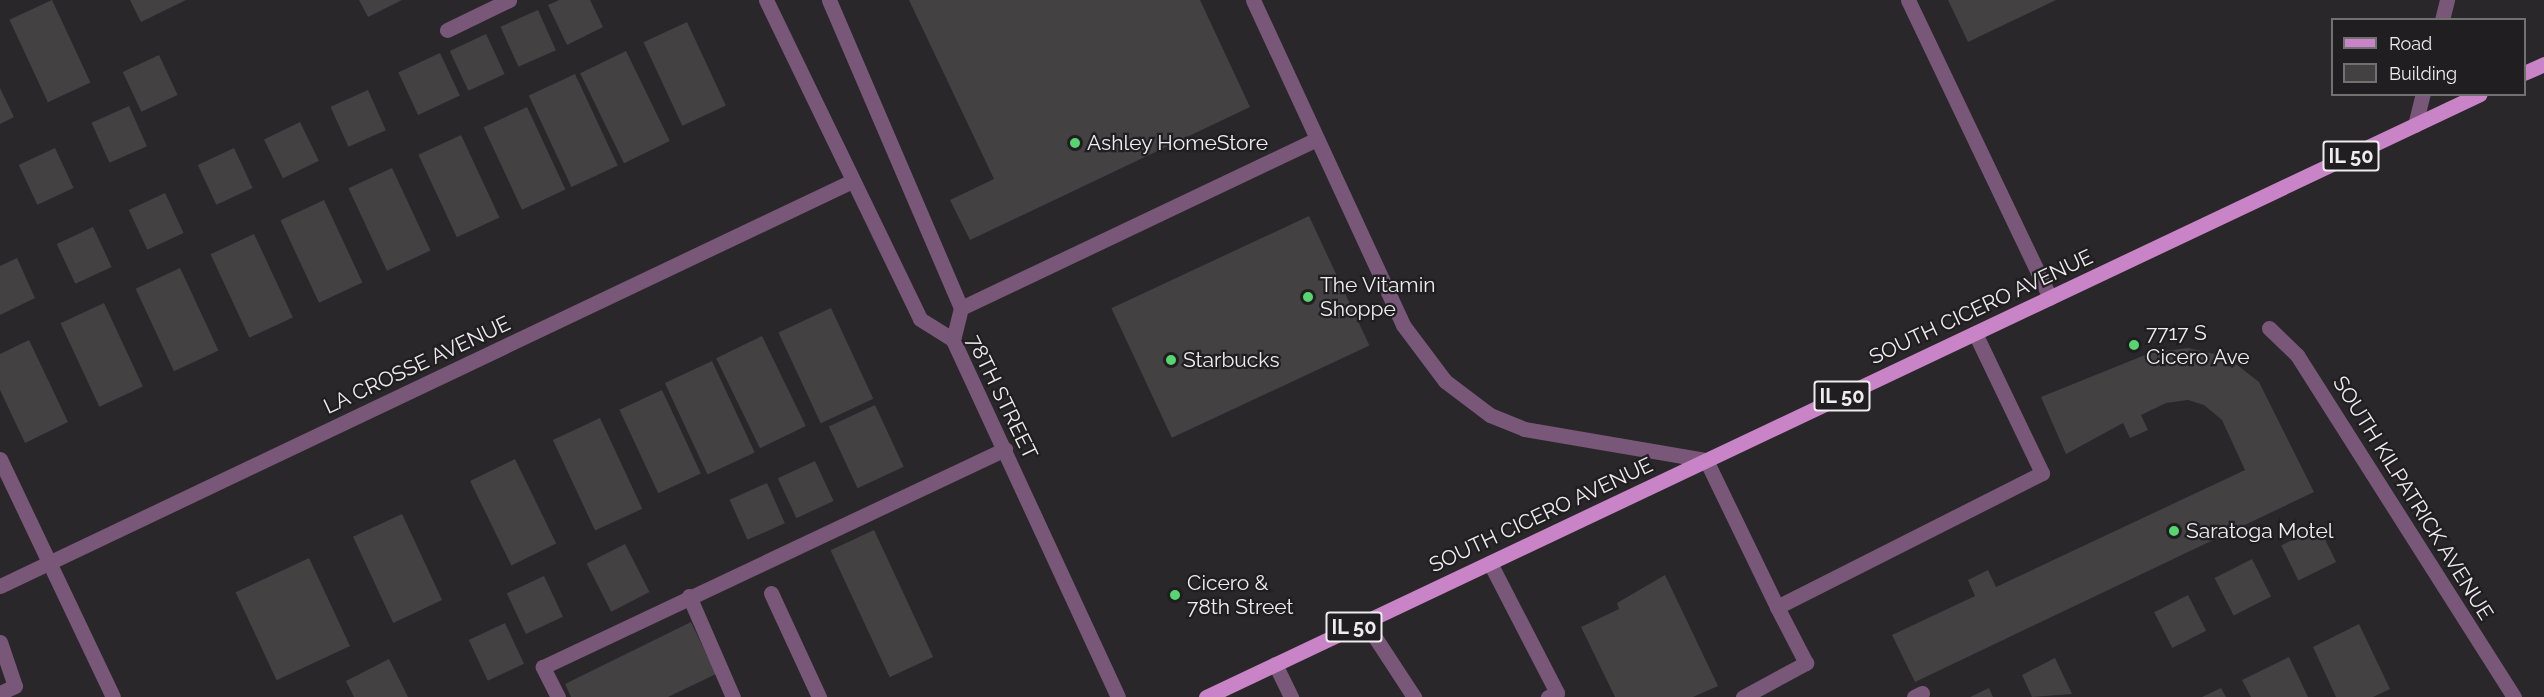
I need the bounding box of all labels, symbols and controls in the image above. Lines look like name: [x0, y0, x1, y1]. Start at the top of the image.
legend: [2331, 18, 2526, 96]
text: Road: [2389, 33, 2432, 54]
text: Building: [2389, 63, 2457, 84]
place label: Ashley HomeStore: [1087, 130, 1269, 156]
marker: Ashley HomeStore: [1068, 136, 1082, 150]
road number: IL 50: [2321, 139, 2381, 173]
street label: SOUTH CICERO AVENUE: [1865, 244, 2097, 370]
place label: The Vitamin Shoppe: [1320, 272, 1436, 322]
marker: The Vitamin Shoppe: [1301, 290, 1315, 304]
street label: LA CROSSE AVENUE: [319, 310, 515, 420]
place label: 7717 S Cicero Ave: [2146, 320, 2250, 370]
street label: 78TH STREET: [961, 331, 1043, 463]
marker: 7717 S Cicero Ave: [2127, 338, 2141, 352]
place label: Starbucks: [1183, 347, 1280, 373]
marker: Starbucks: [1164, 353, 1178, 367]
street label: SOUTH KILPATRICK AVENUE: [2327, 371, 2499, 625]
road number: IL 50: [1812, 379, 1872, 413]
street label: SOUTH CICERO AVENUE: [1425, 452, 1657, 578]
place label: Saratoga Motel: [2186, 518, 2333, 544]
marker: Saratoga Motel: [2167, 524, 2181, 538]
place label: Cicero & 78th Street: [1187, 570, 1294, 620]
marker: Cicero & 78th Street: [1168, 588, 1182, 602]
road number: IL 50: [1324, 610, 1384, 644]

